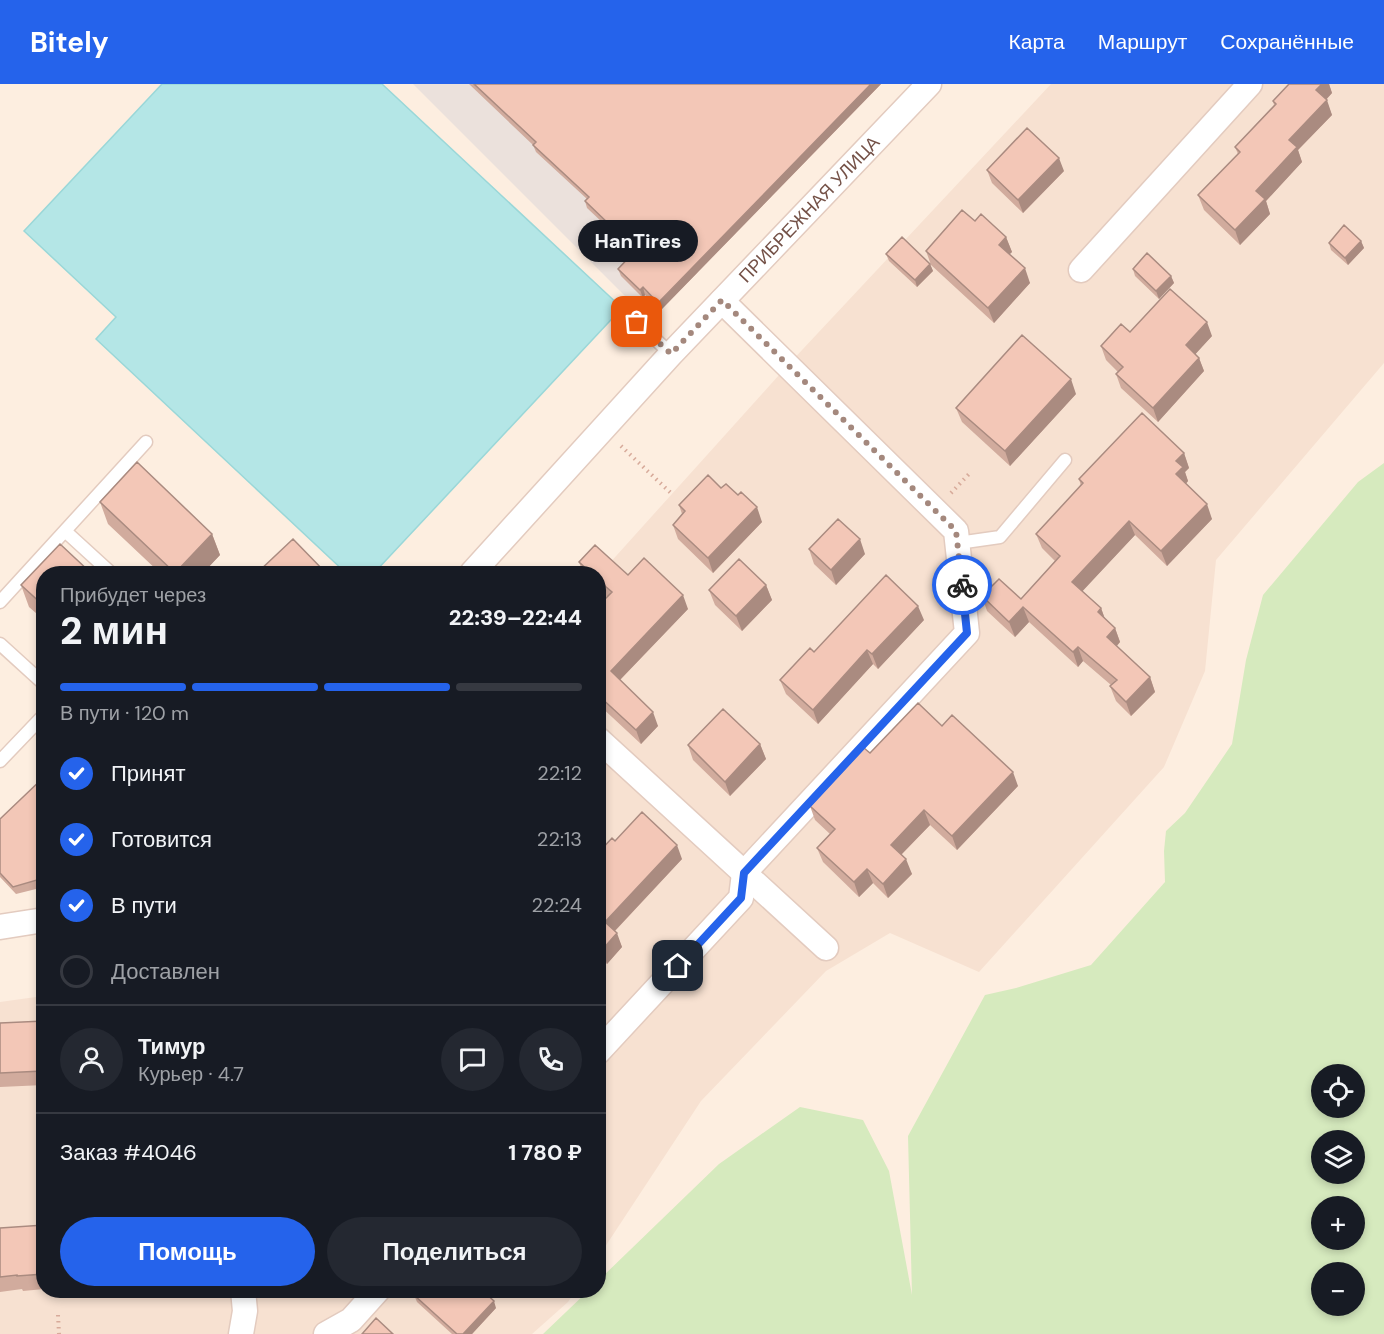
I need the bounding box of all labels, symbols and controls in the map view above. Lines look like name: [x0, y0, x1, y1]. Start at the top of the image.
text: Bitely: [30, 24, 109, 61]
text: Карта: [1009, 28, 1065, 56]
text: Маршрут: [1098, 28, 1187, 56]
text: Сохранённые: [1220, 28, 1354, 56]
street label: ПРИБРЕЖНАЯ УЛИЦА: [734, 131, 885, 288]
callout: HanTires: [577, 220, 697, 262]
text: HanTires: [594, 228, 682, 254]
pin: [611, 296, 662, 347]
icon: bag: [620, 305, 653, 338]
courier: [932, 555, 992, 615]
icon: bike: [946, 569, 979, 602]
text: Прибудет через: [60, 582, 206, 608]
text: 22:39–22:44: [449, 603, 582, 632]
text: 2 мин: [60, 605, 168, 656]
text: В пути · 120 m: [60, 700, 189, 726]
icon: check: [60, 757, 93, 790]
text: Принят: [111, 759, 185, 788]
text: 22:12: [537, 760, 582, 786]
icon: check: [60, 823, 93, 856]
text: Готовится: [111, 825, 212, 854]
text: 22:13: [537, 826, 582, 852]
icon: check: [60, 889, 93, 922]
text: В пути: [111, 891, 177, 920]
text: 22:24: [532, 892, 582, 918]
pin: [652, 940, 703, 991]
icon: home: [661, 949, 694, 982]
text: Доставлен: [111, 957, 220, 986]
button: person: [60, 1028, 123, 1091]
button: chat: [441, 1028, 504, 1091]
button: phone: [519, 1028, 582, 1091]
text: Тимур: [138, 1032, 206, 1061]
text: Курьер · 4.7: [138, 1061, 244, 1087]
map controls: [1311, 1064, 1365, 1316]
button: locate: [1311, 1064, 1365, 1118]
button: layers: [1311, 1130, 1365, 1184]
text: Заказ #4046: [60, 1138, 197, 1167]
text: 1 780 ₽: [508, 1138, 582, 1167]
button: +: [1311, 1196, 1365, 1250]
button: Помощь: [60, 1217, 315, 1286]
button: Поделиться: [327, 1217, 582, 1286]
button: −: [1311, 1262, 1365, 1316]

